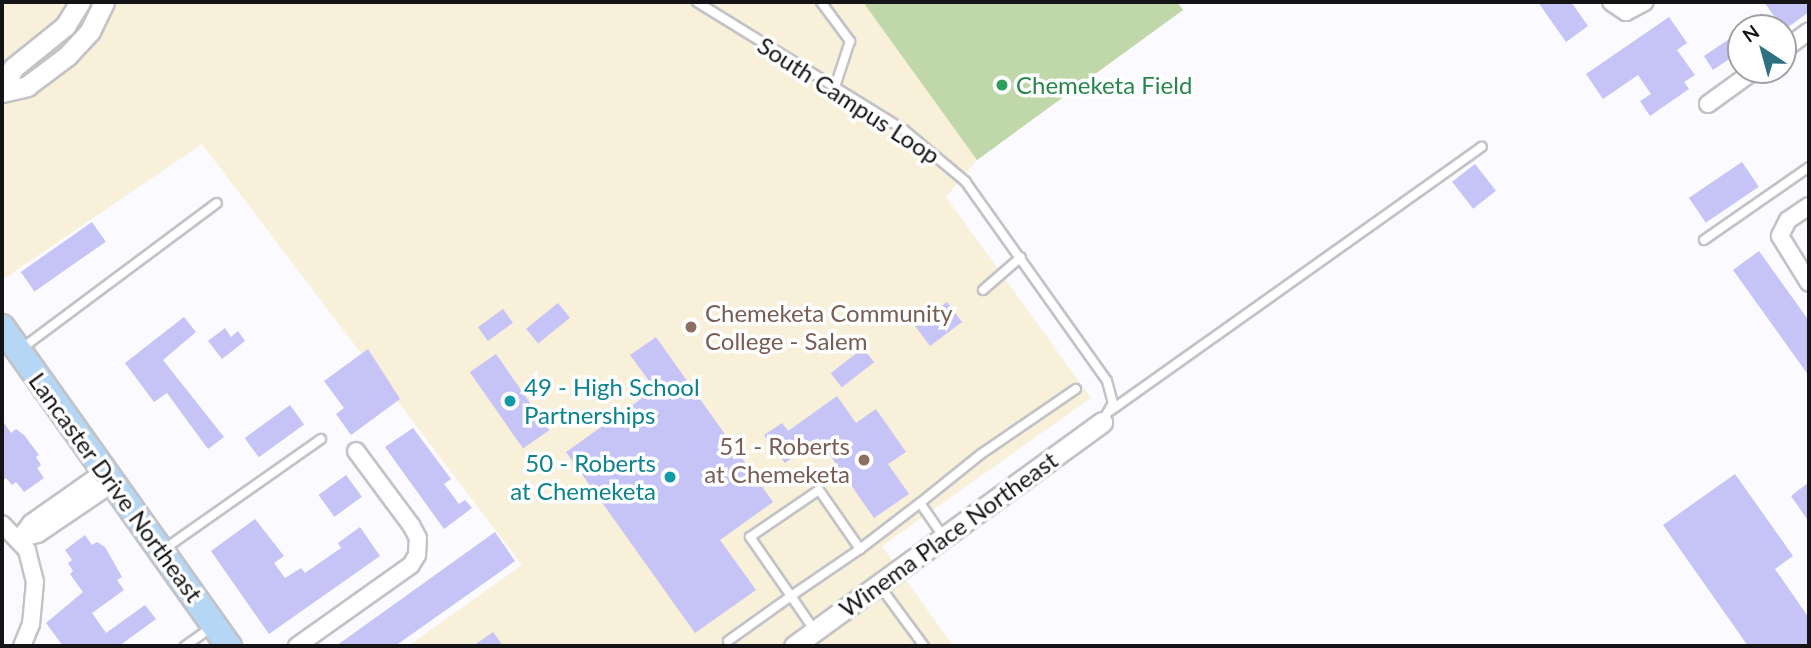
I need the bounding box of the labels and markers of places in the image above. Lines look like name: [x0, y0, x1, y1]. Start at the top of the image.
place label: Chemeketa Field: [1016, 71, 1192, 99]
marker: Chemeketa Field: [994, 77, 1010, 93]
place label: Chemeketa Community College - Salem: [705, 299, 953, 355]
marker: Chemeketa Community College - Salem: [683, 319, 699, 335]
place label: 49 - High School Partnerships: [524, 373, 700, 429]
marker: 49 - High School Partnerships: [502, 393, 518, 409]
place label: 51 - Roberts at Chemeketa: [704, 432, 850, 488]
place label: 50 - Roberts at Chemeketa: [510, 449, 656, 505]
marker: 51 - Roberts at Chemeketa: [856, 452, 872, 468]
marker: 50 - Roberts at Chemeketa: [662, 469, 678, 485]

